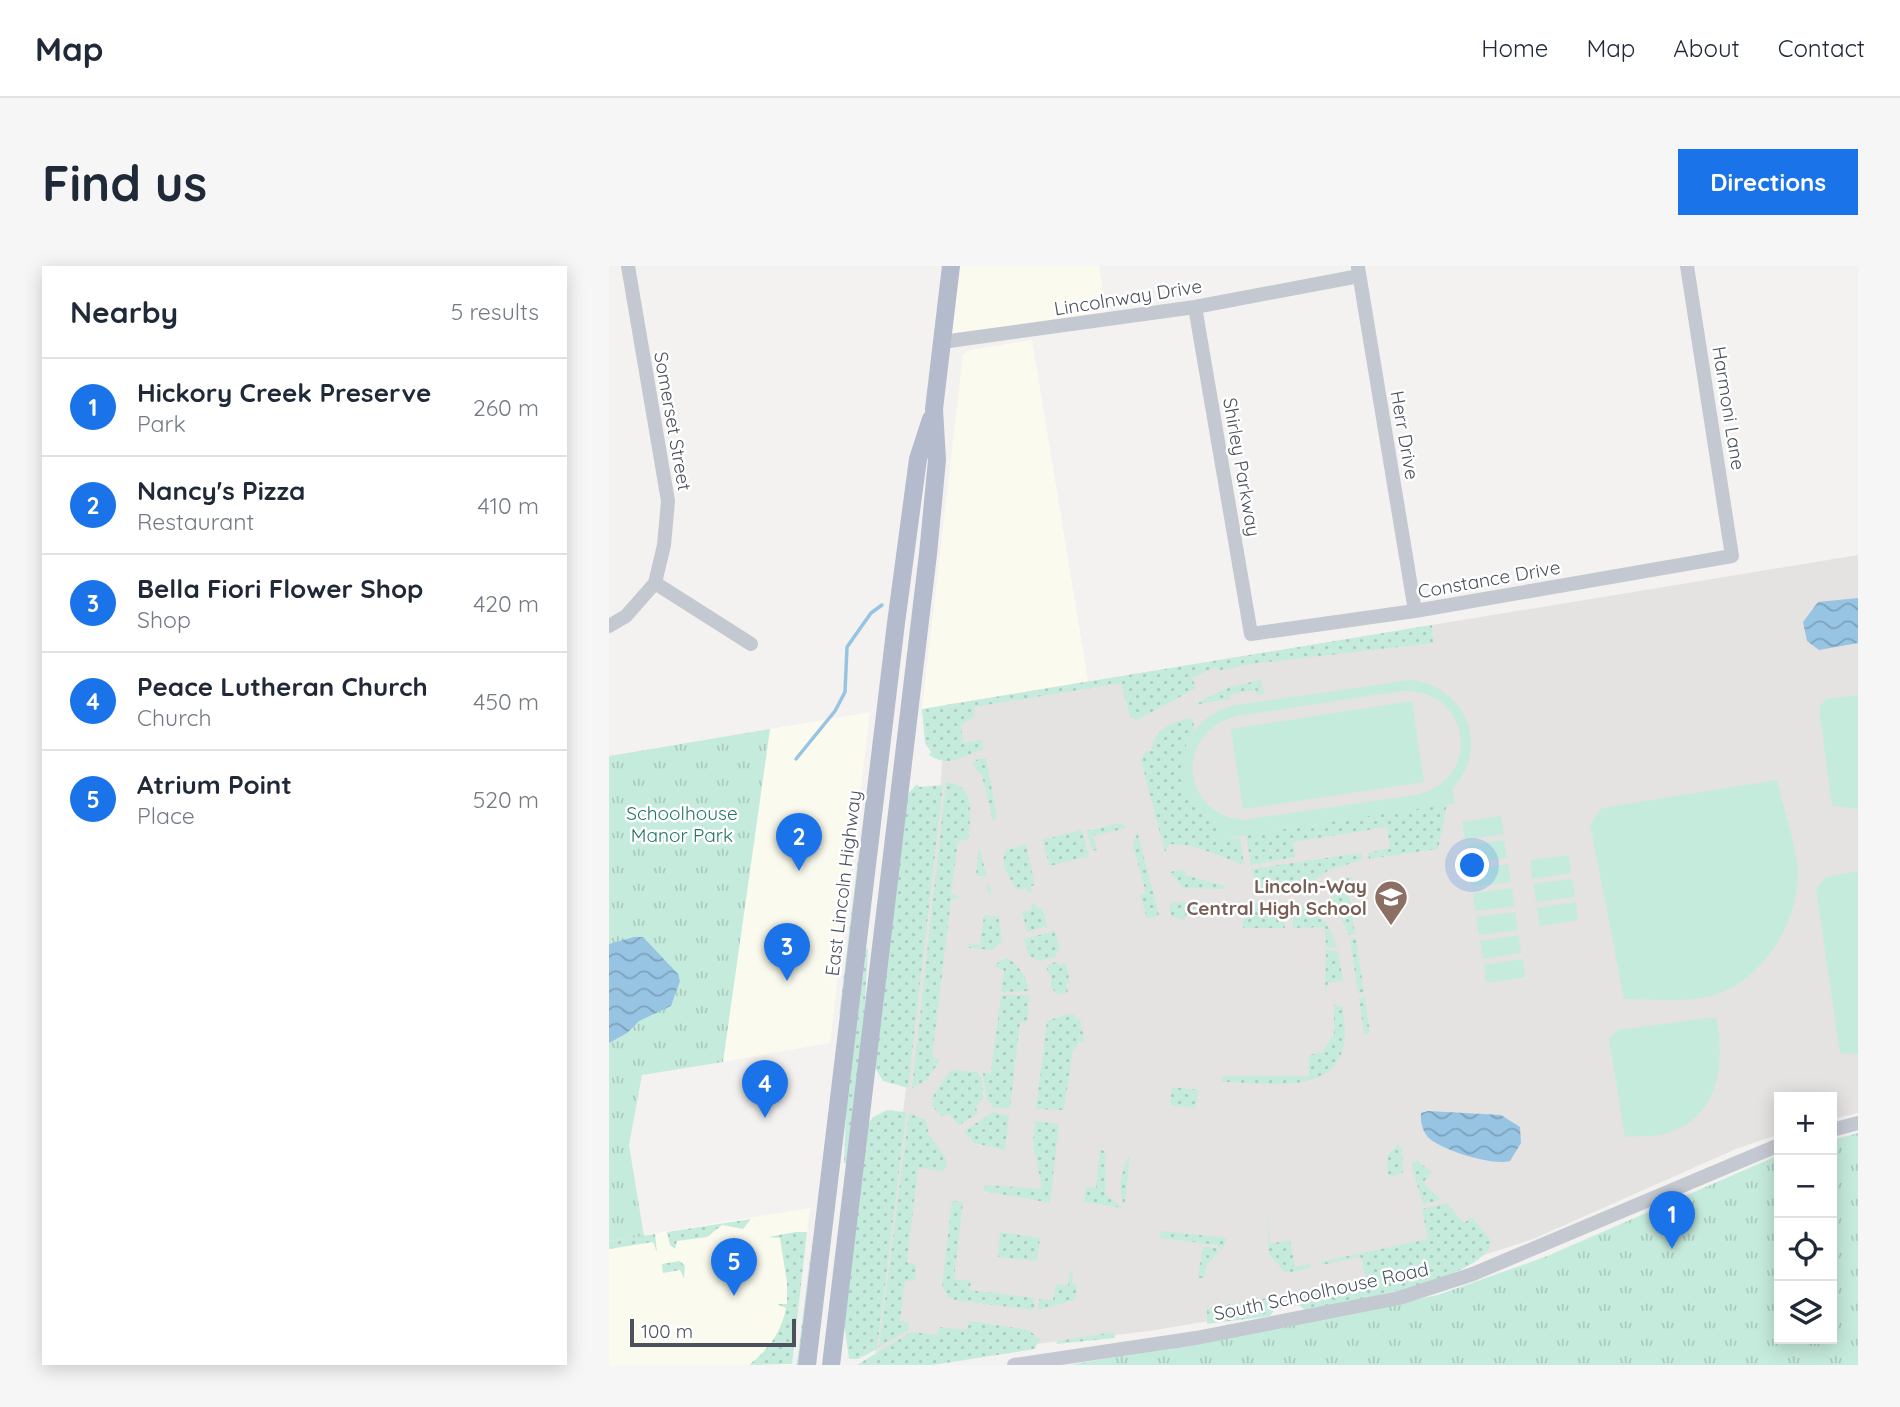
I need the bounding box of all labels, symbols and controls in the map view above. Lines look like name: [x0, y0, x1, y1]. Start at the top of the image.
text: Map: [35, 28, 103, 69]
text: Home: [1481, 33, 1548, 63]
text: Map: [1586, 33, 1635, 63]
text: About: [1673, 33, 1740, 63]
text: Contact: [1778, 33, 1865, 63]
button: Directions: [1678, 149, 1858, 215]
text: Find us: [42, 152, 207, 213]
street label: Lincolnway Drive: [1052, 273, 1204, 321]
text: Nearby: [70, 293, 178, 331]
text: 5 results: [451, 297, 539, 326]
street label: Harmoni Lane: [1707, 344, 1751, 472]
street label: Somerset Street: [649, 350, 697, 492]
text: Hickory Creek Preserve: [137, 376, 431, 409]
street label: Herr Drive: [1385, 389, 1425, 481]
text: 1: [89, 393, 97, 422]
text: 260 m: [473, 393, 539, 422]
street label: Shirley Parkway: [1218, 396, 1266, 538]
text: Park: [137, 409, 186, 438]
text: Nancy's Pizza: [137, 474, 305, 507]
text: 2: [86, 491, 100, 520]
text: 410 m: [478, 491, 539, 520]
text: Restaurant: [137, 507, 254, 536]
street label: Constance Drive: [1416, 555, 1562, 603]
text: Bella Fiori Flower Shop: [137, 572, 423, 605]
text: 3: [87, 589, 99, 618]
text: 420 m: [473, 589, 539, 618]
text: Shop: [137, 605, 191, 634]
text: Peace Lutheran Church: [137, 670, 428, 703]
text: 4: [86, 687, 100, 716]
text: 450 m: [473, 687, 539, 716]
text: Church: [137, 703, 212, 732]
text: Atrium Point: [137, 768, 292, 801]
text: 5: [86, 785, 100, 814]
text: 520 m: [473, 785, 539, 814]
street label: East Lincoln Highway: [820, 789, 866, 977]
text: Place: [137, 801, 195, 830]
park label: Schoolhouse Manor Park: [626, 801, 738, 847]
pin: 2: [776, 813, 822, 871]
your location: [1455, 848, 1489, 882]
place label: Lincoln-Way Central High School: [1186, 874, 1367, 920]
school or university icon: Lincoln-Way Central High School: [1372, 878, 1410, 927]
pin: 3: [764, 923, 810, 981]
pin: 4: [742, 1060, 788, 1118]
map controls: [1774, 1092, 1837, 1344]
button: +: [1774, 1092, 1837, 1155]
button: −: [1774, 1155, 1837, 1218]
pin: 1: [1649, 1191, 1695, 1249]
button: locate: [1774, 1218, 1837, 1281]
pin: 5: [711, 1238, 757, 1296]
street label: South Schoolhouse Road: [1211, 1256, 1431, 1326]
button: layers: [1774, 1281, 1837, 1344]
scale bar: [630, 1316, 796, 1348]
text: 100 m: [641, 1319, 693, 1343]

